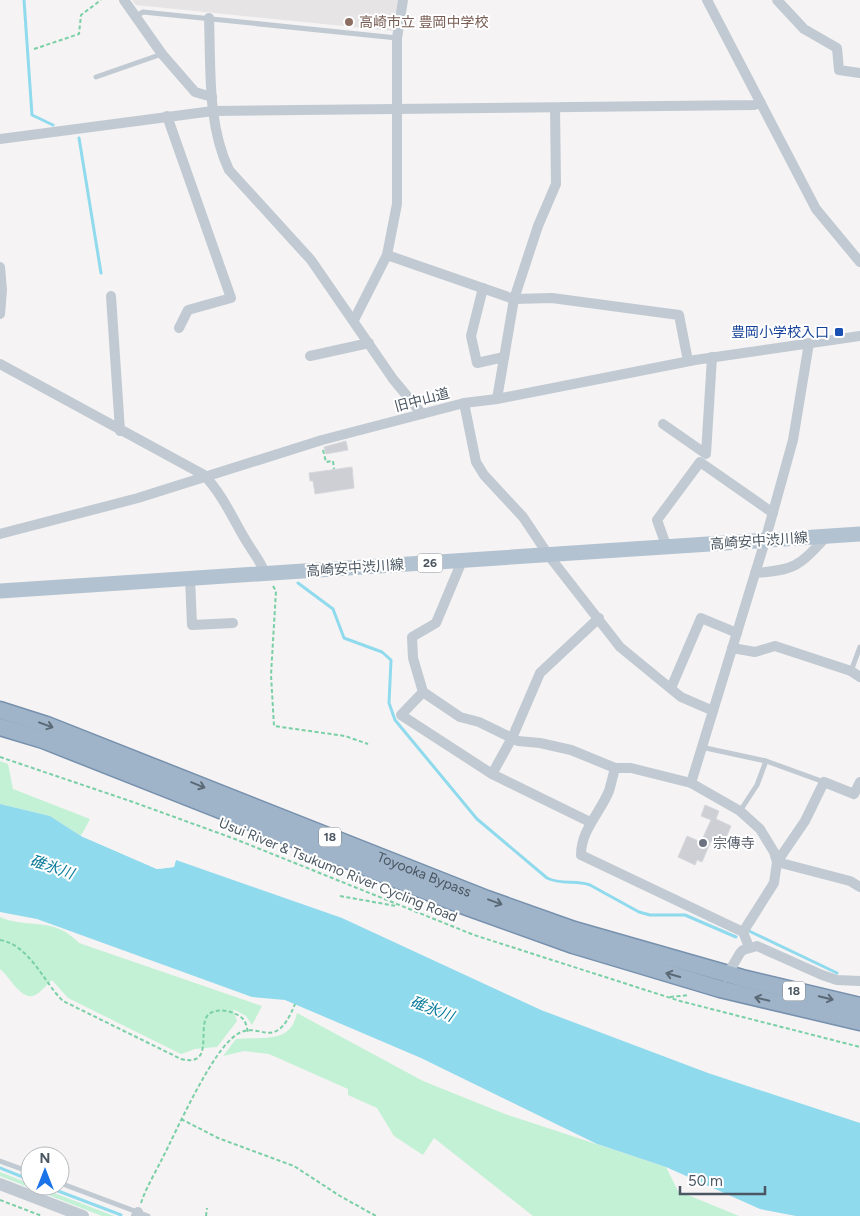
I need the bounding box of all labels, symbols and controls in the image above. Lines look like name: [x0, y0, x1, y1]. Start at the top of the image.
place label: 高崎市立 豊岡中学校: [359, 14, 488, 31]
marker: 高崎市立 豊岡中学校: [343, 16, 355, 28]
place label: 豊岡小学校入口: [731, 324, 829, 341]
marker: 豊岡小学校入口: [833, 326, 845, 338]
street label: 旧中山道: [393, 385, 451, 415]
street label: 高崎安中渋川線: [710, 529, 808, 553]
road number: 26: [418, 554, 442, 572]
street label: 高崎安中渋川線: [306, 556, 404, 580]
one-way arrow: [38, 721, 54, 731]
one-way arrow: [189, 781, 205, 790]
street label: Usui River & Tsukumo River Cycling Road: [216, 814, 460, 926]
road number: 18: [319, 828, 341, 846]
place label: 宗傳寺: [713, 835, 755, 852]
marker: 宗傳寺: [697, 837, 709, 849]
street label: Toyooka Bypass: [375, 848, 474, 900]
water label: 碓氷川: [28, 851, 78, 883]
one-way arrow: [487, 898, 503, 907]
one-way arrow: [665, 970, 681, 980]
road number: 18: [783, 981, 805, 1000]
water label: 碓氷川: [408, 993, 458, 1026]
one-way arrow: [754, 994, 770, 1003]
one-way arrow: [818, 994, 834, 1003]
north arrow: [20, 1146, 70, 1196]
text: N: [40, 1150, 50, 1167]
scale bar: [680, 1164, 765, 1196]
text: 50 m: [688, 1172, 723, 1190]

